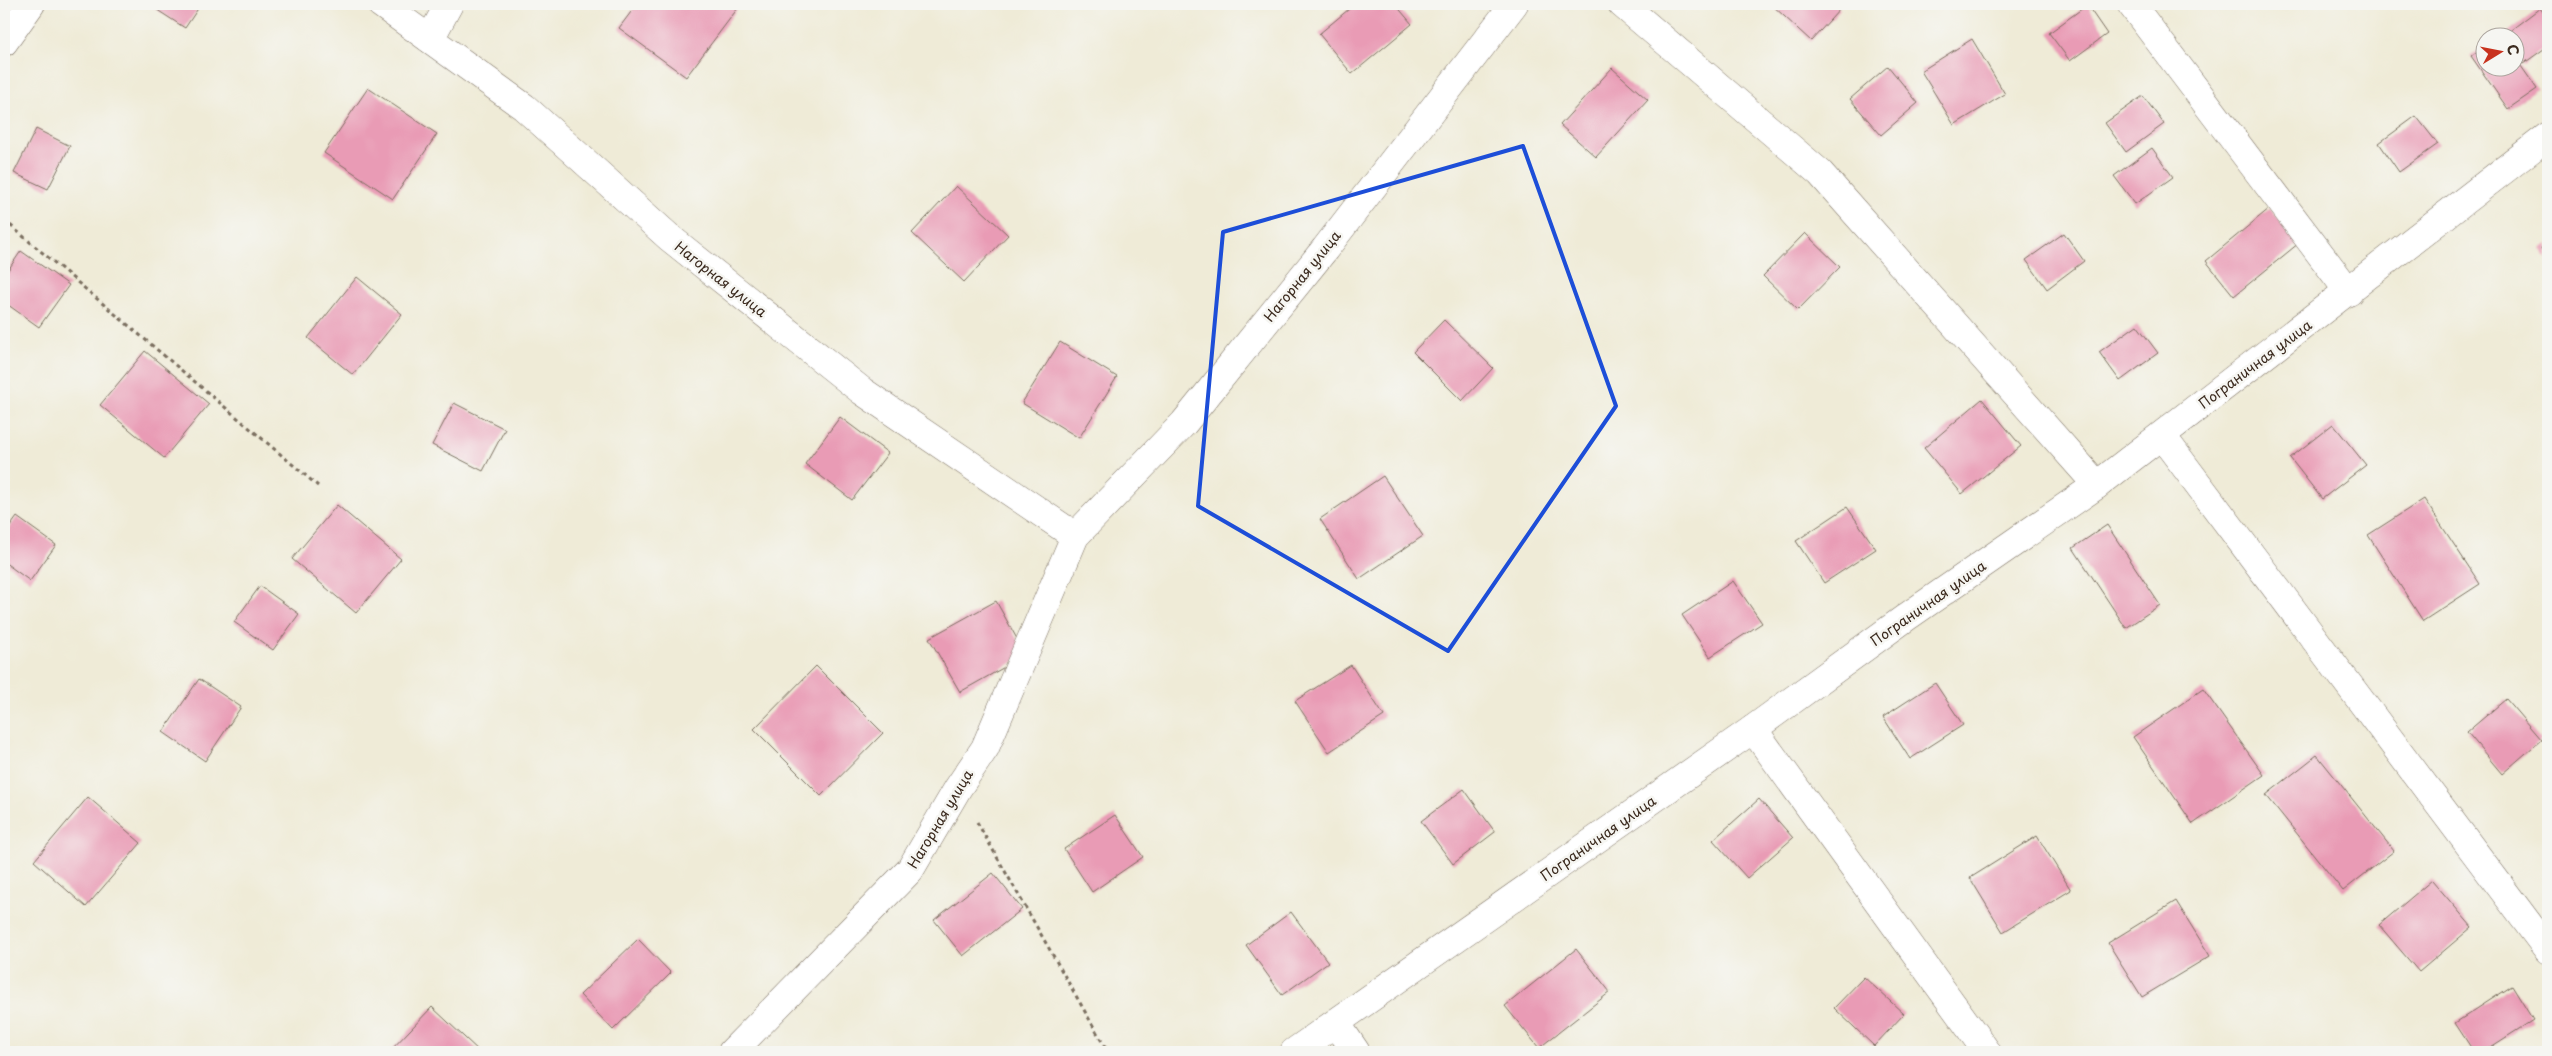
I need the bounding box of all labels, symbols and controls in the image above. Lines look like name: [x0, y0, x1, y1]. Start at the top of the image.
north arrow: [2474, 28, 2524, 78]
text: С: [2502, 43, 2525, 57]
street label: Нагорная улица: [1259, 226, 1346, 326]
street label: Нагорная улица: [670, 236, 772, 322]
street label: Пограничная улица: [2194, 314, 2316, 414]
street label: Пограничная улица: [1866, 555, 1990, 651]
street label: Нагорная улица: [902, 765, 978, 872]
street label: Пограничная улица: [1536, 790, 1660, 886]

